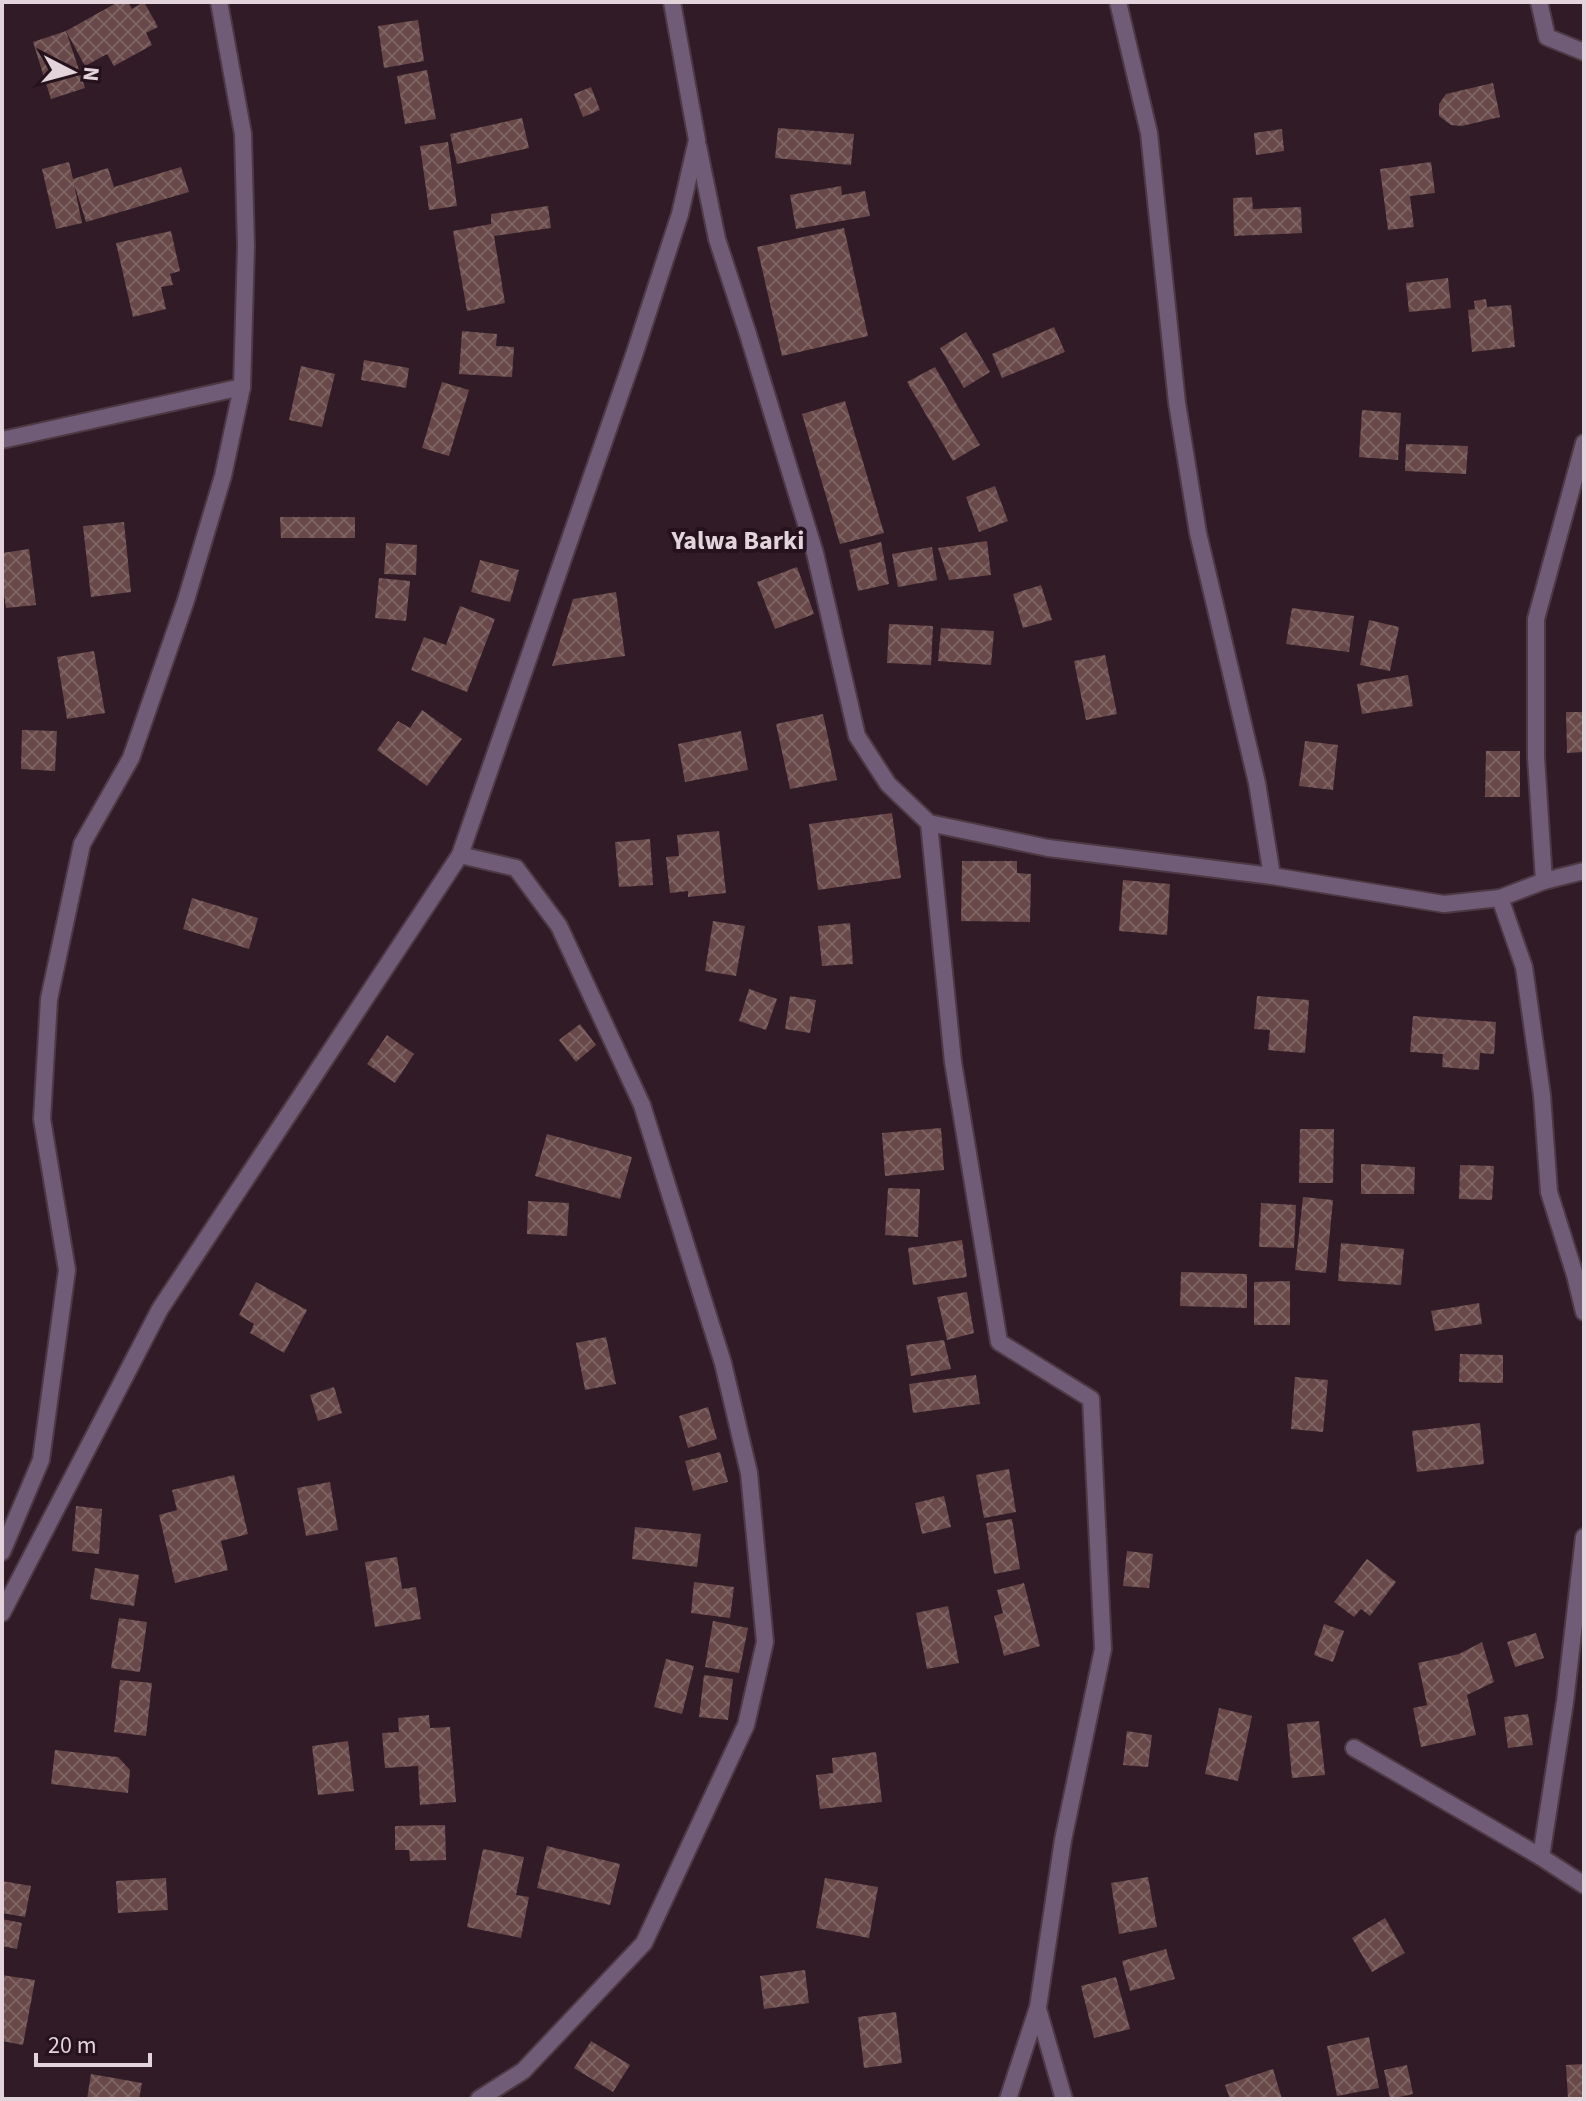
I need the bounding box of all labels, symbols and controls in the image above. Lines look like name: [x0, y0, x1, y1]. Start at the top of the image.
north arrow: [32, 32, 112, 112]
text: N: [74, 65, 108, 83]
district label: Yalwa Barki: [671, 522, 804, 559]
scale bar: [36, 2017, 150, 2067]
text: 20 m: [48, 2028, 97, 2063]

